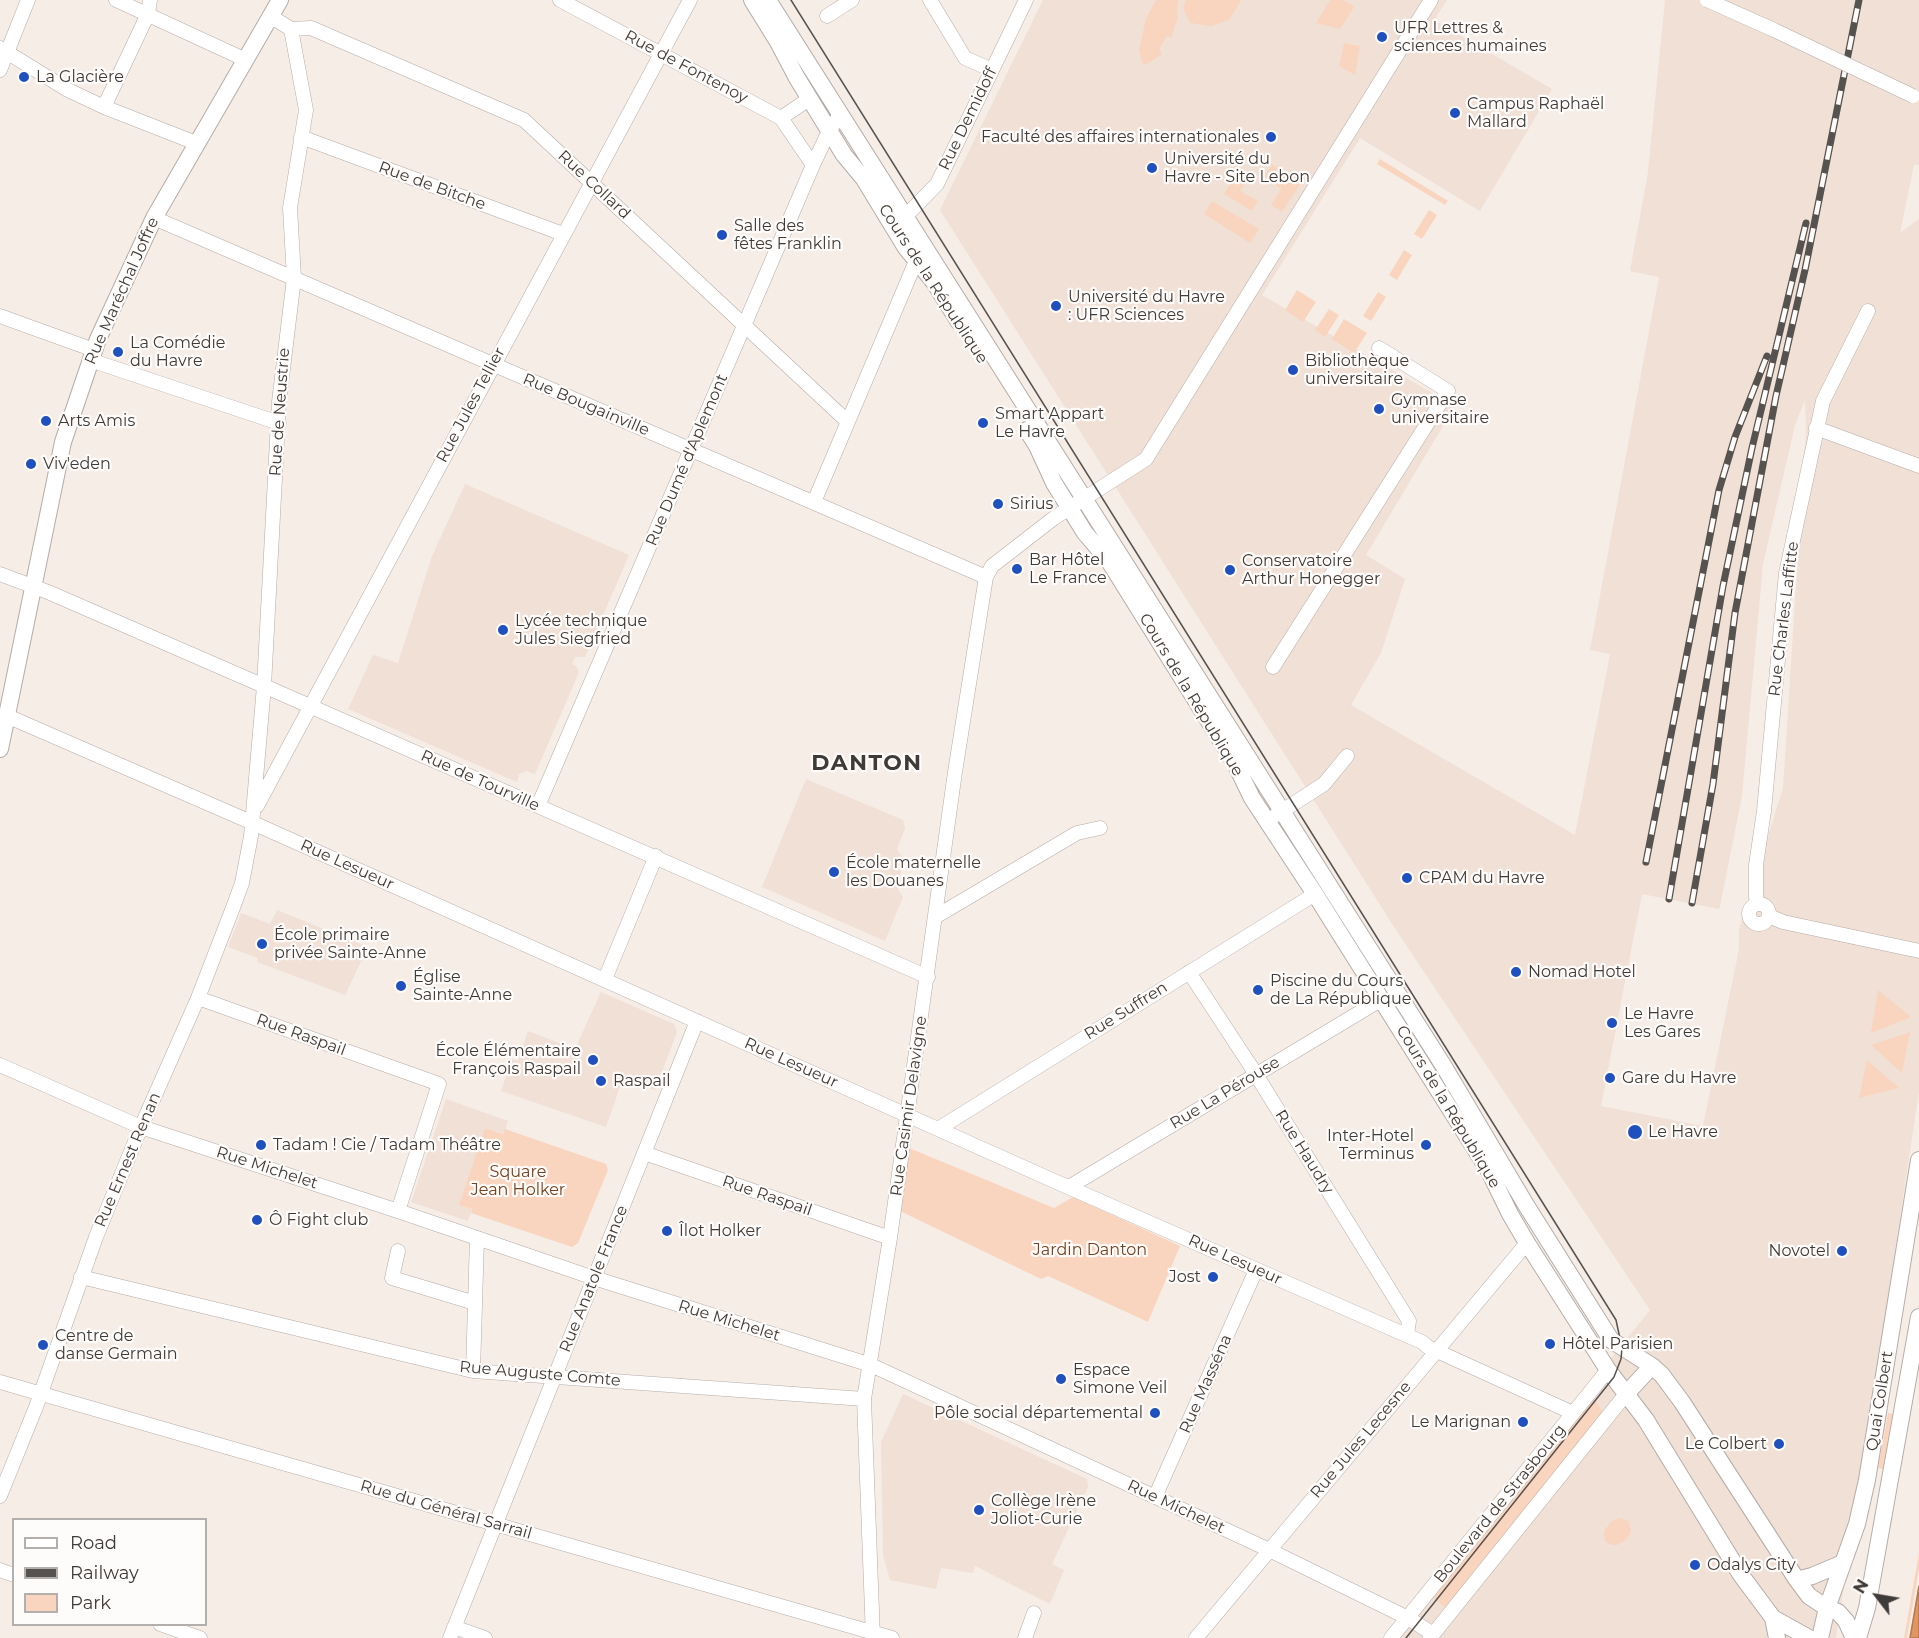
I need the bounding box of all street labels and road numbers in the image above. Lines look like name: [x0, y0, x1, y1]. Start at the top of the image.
street label: Rue de Fontenoy: [621, 26, 751, 108]
street label: Rue Demidoff: [935, 64, 1001, 174]
street label: Rue Collard: [554, 147, 634, 223]
street label: Rue de Bitche: [376, 158, 488, 214]
street label: Cours de la République: [874, 201, 992, 367]
street label: Rue Maréchal Joffre: [81, 214, 163, 368]
street label: Rue Jules Tellier: [433, 344, 509, 466]
street label: Rue de Neustrie: [266, 347, 294, 477]
street label: Rue Bougainville: [520, 370, 652, 440]
street label: Rue Dumé d'Aplemont: [642, 371, 732, 549]
street label: Rue Charles Laffitte: [1765, 540, 1803, 698]
street label: Cours de la République: [1135, 610, 1247, 780]
street label: Rue de Tourville: [418, 746, 542, 816]
street label: Rue Lesueur: [297, 836, 397, 894]
street label: Rue Suffren: [1081, 978, 1171, 1044]
street label: Rue Raspail: [254, 1010, 348, 1060]
street label: Rue Casimir Delavigne: [887, 1015, 931, 1197]
street label: Cours de la République: [1392, 1022, 1504, 1192]
street label: Rue Lesueur: [741, 1034, 841, 1092]
street label: Rue La Pérouse: [1167, 1053, 1283, 1133]
street label: Rue Ernest Renan: [91, 1090, 165, 1230]
street label: Rue Haudry: [1271, 1107, 1337, 1197]
street label: Rue Michelet: [214, 1143, 320, 1193]
street label: Rue Raspail: [720, 1172, 814, 1220]
street label: Rue Anatole France: [556, 1203, 632, 1355]
street label: Rue Lesueur: [1185, 1231, 1285, 1289]
street label: Rue Michelet: [676, 1296, 782, 1346]
street label: Rue Masséna: [1176, 1331, 1236, 1437]
street label: Quai Colbert: [1863, 1350, 1897, 1452]
street label: Rue Auguste Comte: [459, 1357, 621, 1391]
street label: Rue Jules Lecesne: [1306, 1378, 1416, 1502]
street label: Boulevard de Strasbourg: [1430, 1421, 1570, 1587]
street label: Rue du Général Sarrail: [358, 1476, 534, 1544]
street label: Rue Michelet: [1124, 1476, 1228, 1538]

